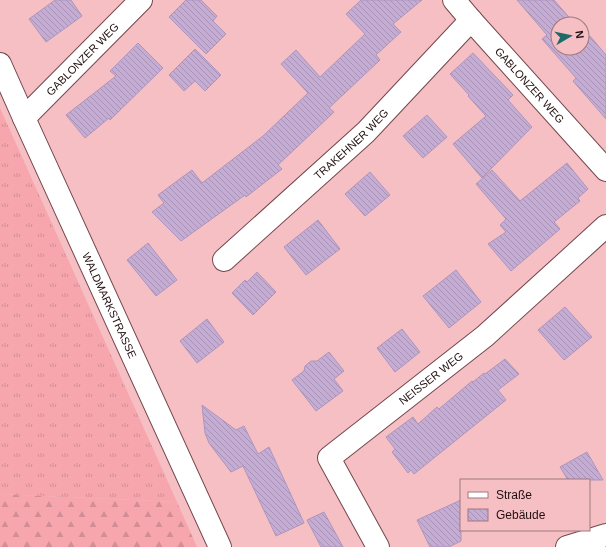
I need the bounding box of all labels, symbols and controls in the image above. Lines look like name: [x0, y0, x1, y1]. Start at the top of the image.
north arrow: [550, 16, 590, 56]
street label: GABLONZER WEG: [44, 20, 121, 98]
text: N: [573, 30, 586, 39]
street label: GABLONZER WEG: [493, 45, 567, 125]
street label: TRAKEHNER WEG: [312, 106, 391, 182]
street label: WALDMARKSTRASSE: [80, 251, 139, 360]
street label: NEISSER WEG: [397, 350, 465, 407]
legend: [460, 479, 590, 531]
text: Straße: [496, 488, 532, 502]
text: Gebäude: [496, 508, 546, 522]

